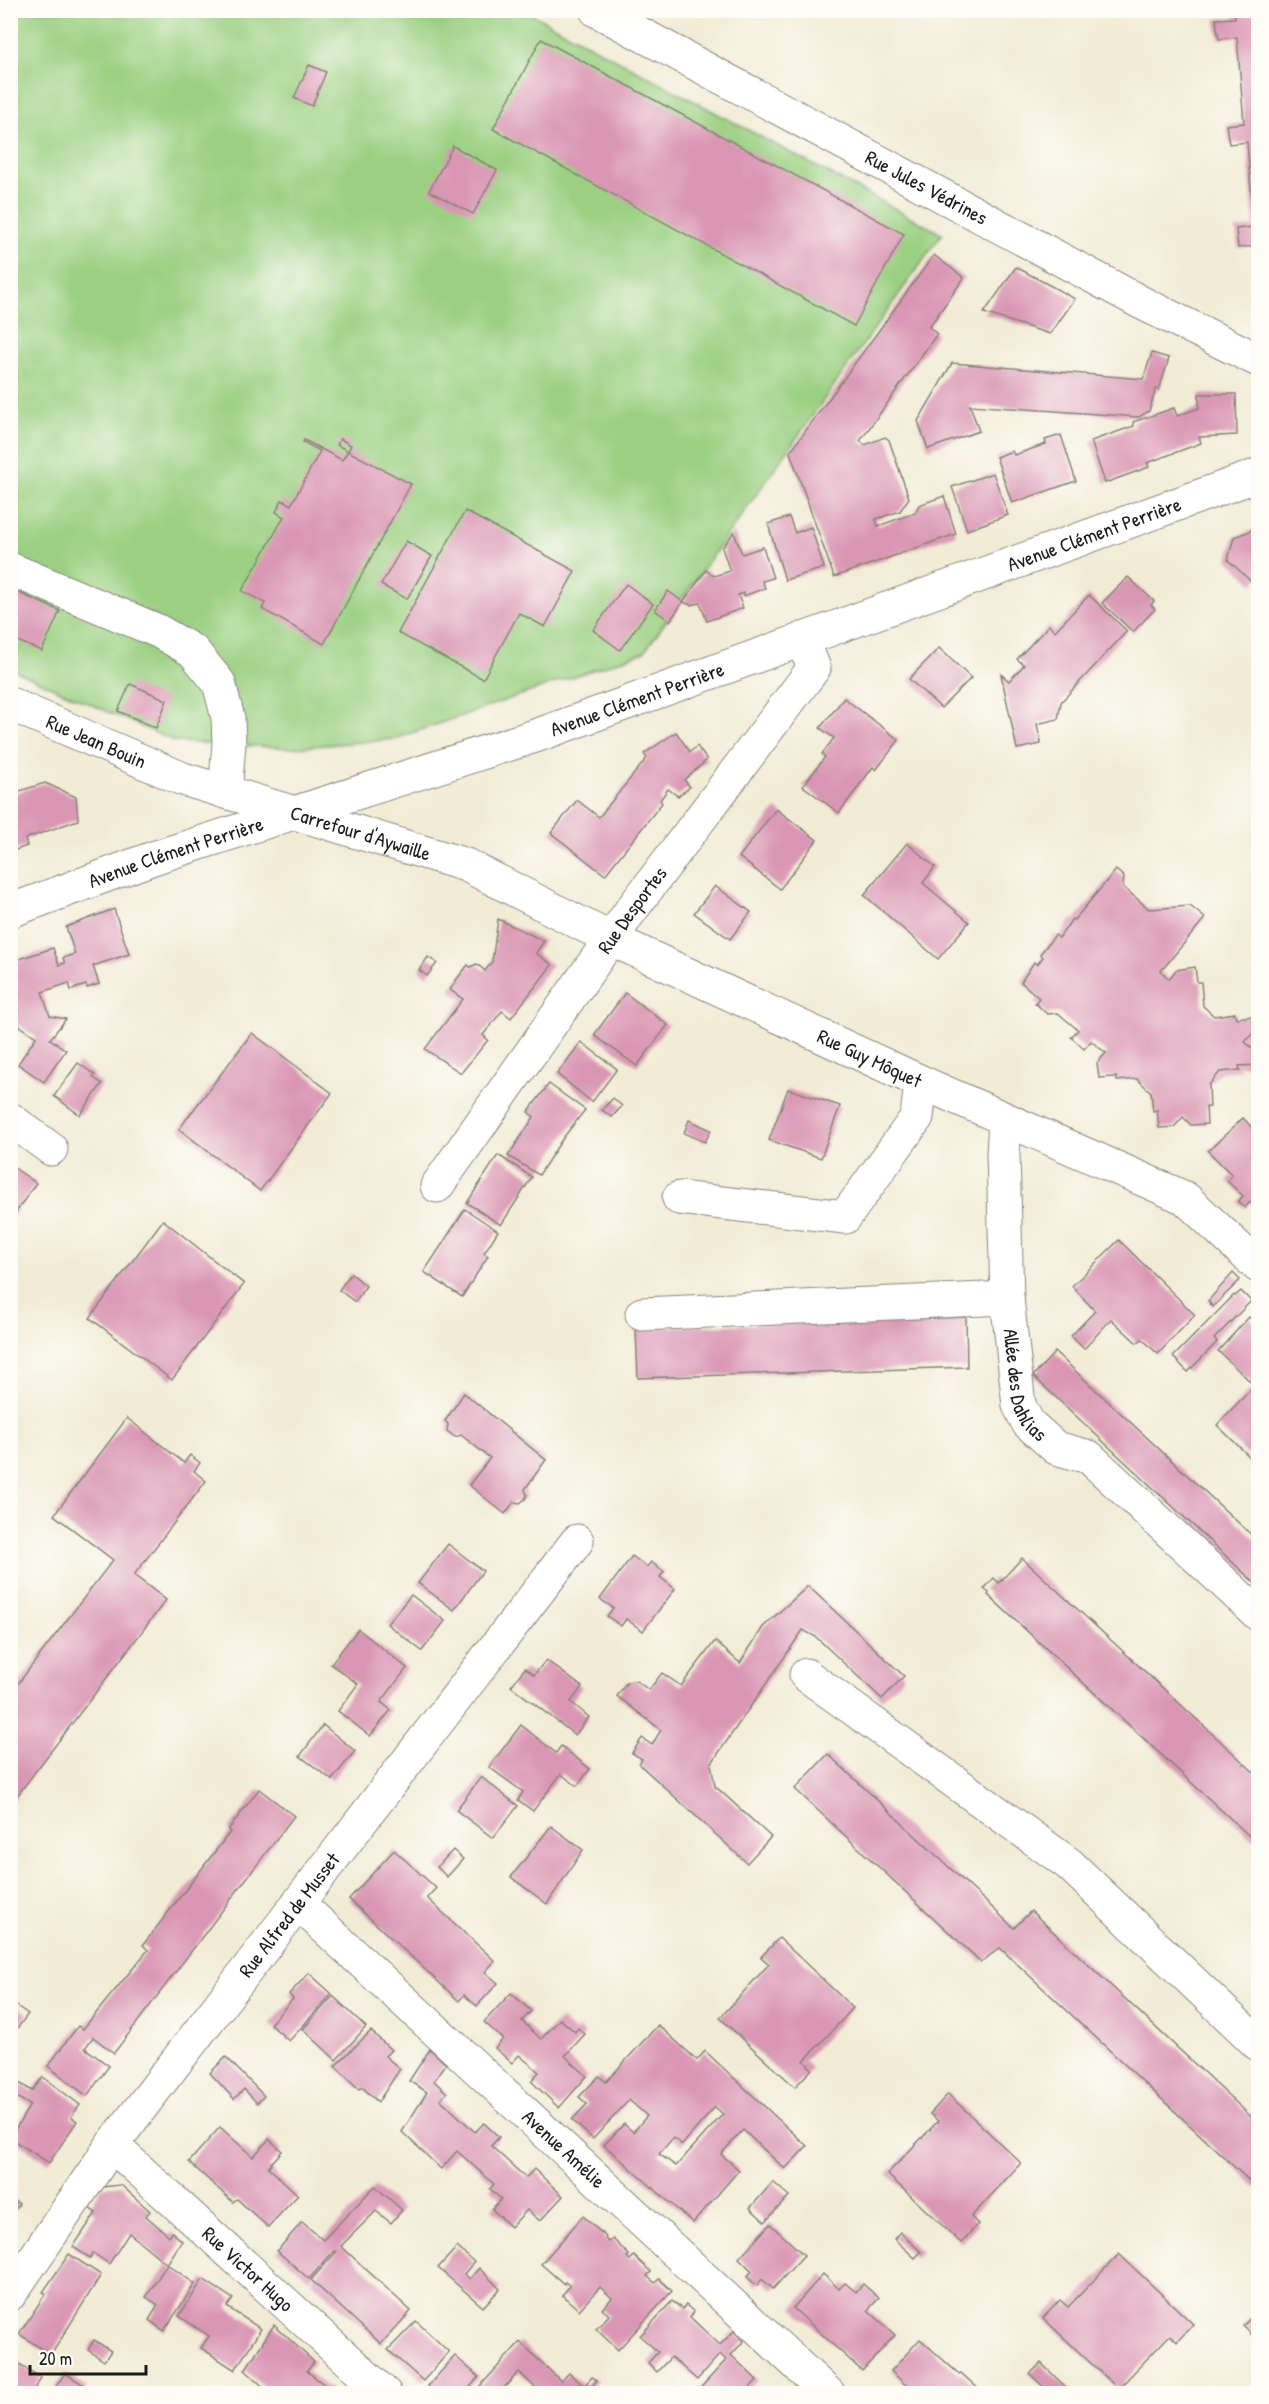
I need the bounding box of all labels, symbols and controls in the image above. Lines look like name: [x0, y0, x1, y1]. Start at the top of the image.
street label: Rue Jules Védrines: [861, 143, 993, 231]
street label: Avenue Clément Perrière: [1003, 490, 1185, 577]
street label: Avenue Clément Perrière: [546, 655, 728, 743]
street label: Rue Jean Bouin: [42, 707, 151, 774]
street label: Carrefour d'Aywaille: [287, 798, 434, 866]
street label: Avenue Clément Perrière: [84, 810, 266, 894]
street label: Rue Desportes: [591, 860, 673, 959]
street label: Rue Guy Môquet: [813, 1022, 928, 1094]
street label: Allée des Dahlias: [998, 1327, 1053, 1447]
street label: Rue Alfred de Musset: [232, 1846, 346, 1982]
street label: Avenue Amélie: [517, 2103, 612, 2194]
street label: Rue Victor Hugo: [197, 2220, 300, 2317]
scale bar: [30, 2338, 146, 2376]
text: 20 m: [39, 2346, 72, 2371]

